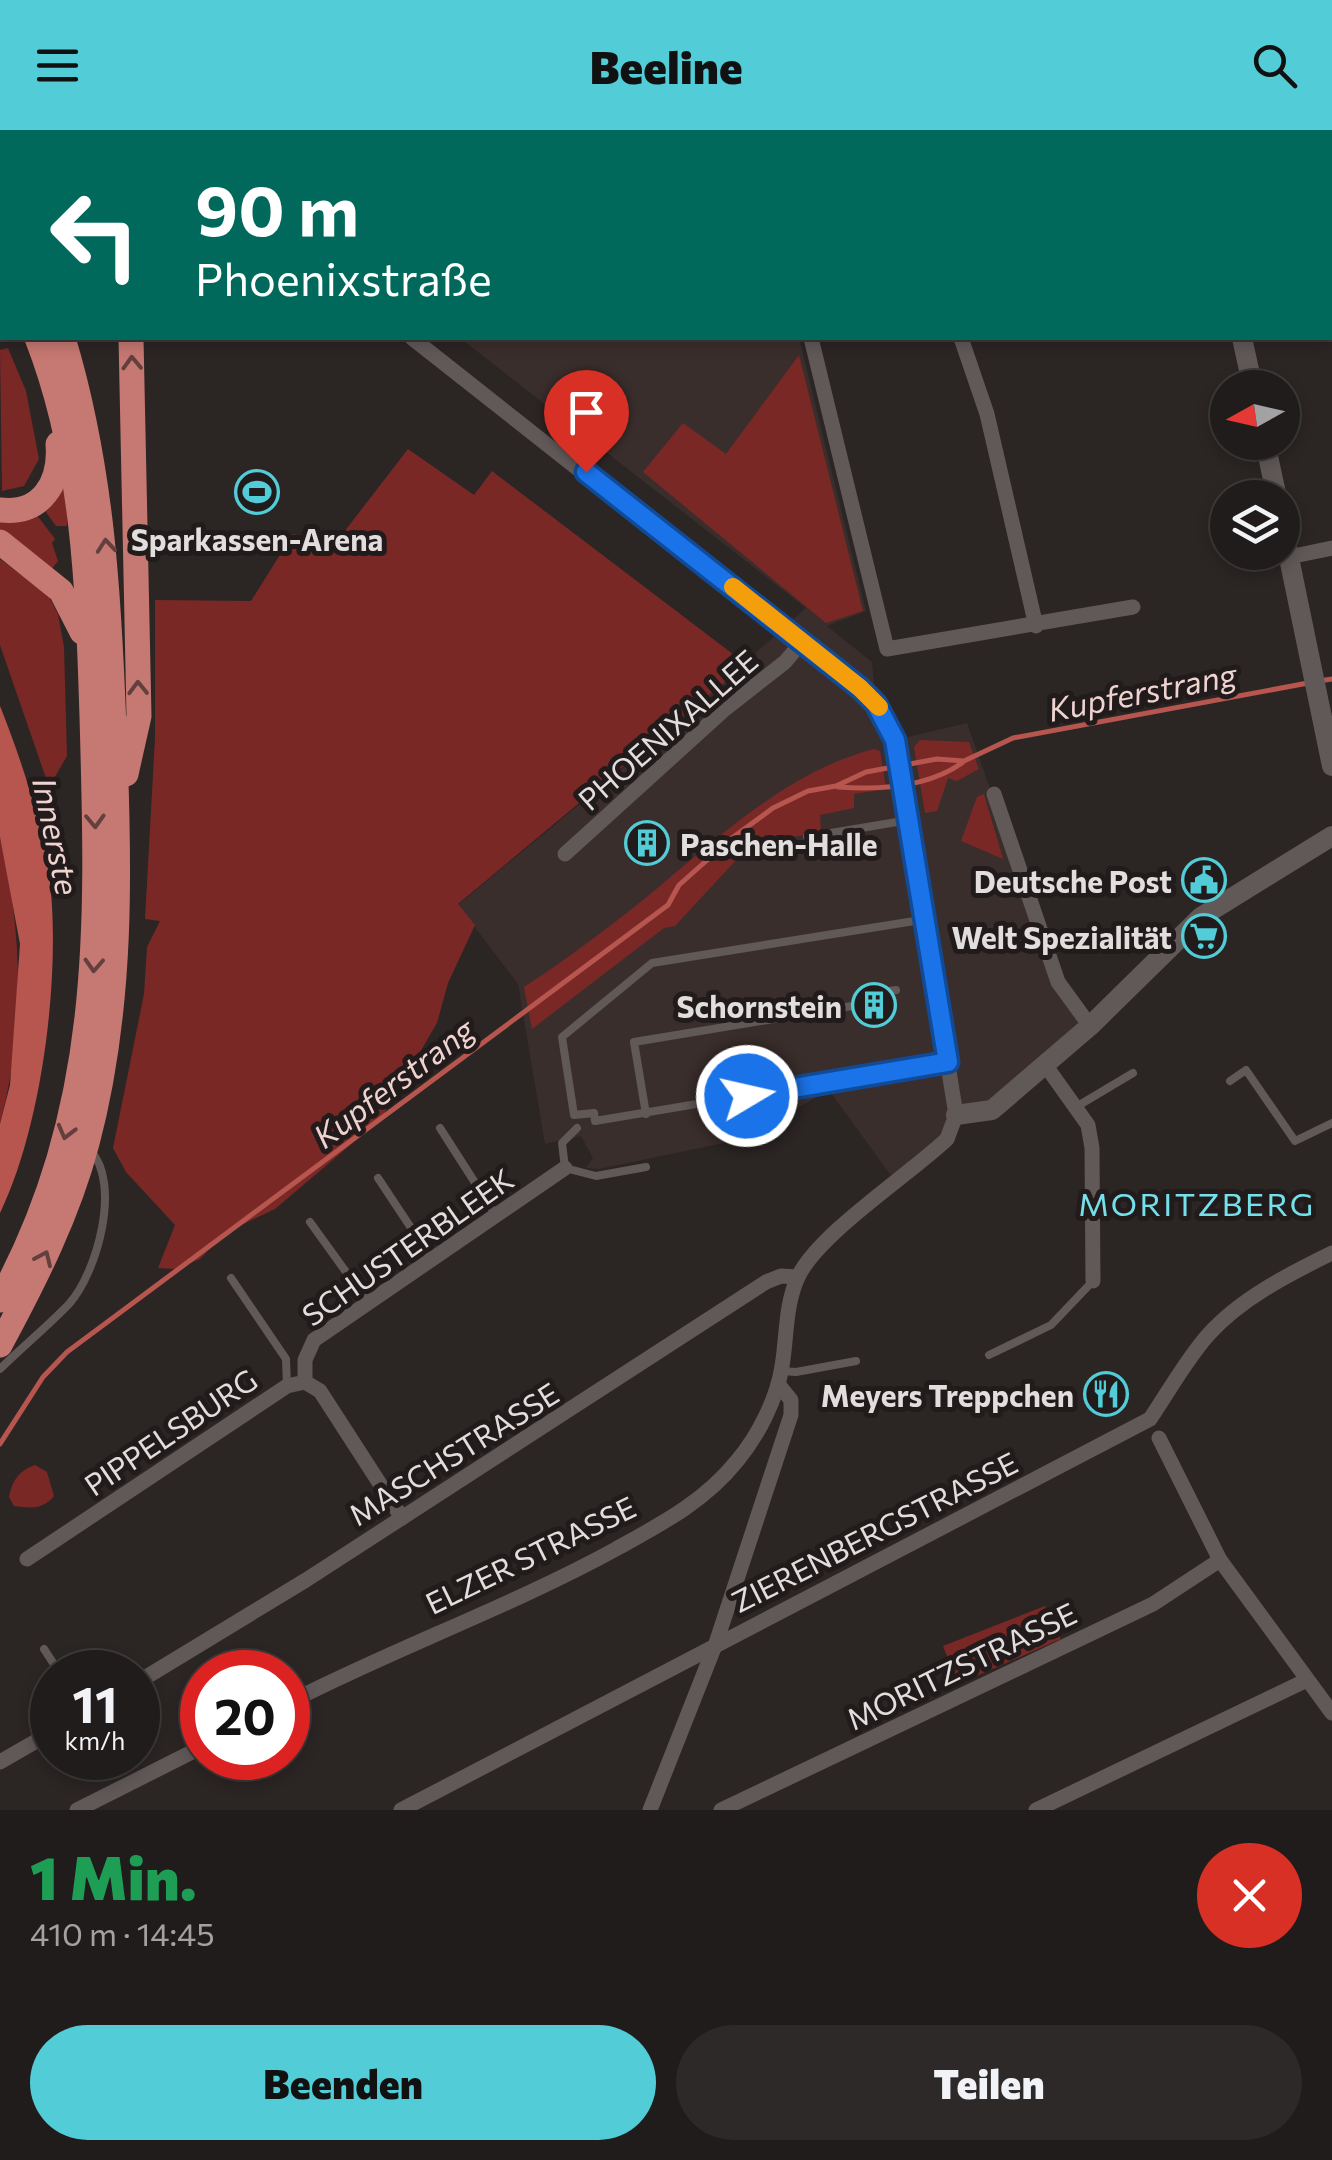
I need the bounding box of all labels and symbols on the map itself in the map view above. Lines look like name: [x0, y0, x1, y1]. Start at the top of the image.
one-way arrow: [121, 355, 142, 371]
pin: [544, 370, 629, 473]
north arrow: [1210, 370, 1300, 460]
sports icon: Sparkassen-Arena: [234, 469, 280, 515]
place label: Sparkassen-Arena: [131, 520, 383, 557]
one-way arrow: [95, 538, 117, 554]
street label: PHOENIXALLEE: [570, 641, 764, 817]
water label: Kupferstrang: [1044, 653, 1241, 729]
one-way arrow: [127, 680, 149, 696]
water label: Innerste: [25, 774, 89, 898]
one-way arrow: [84, 813, 105, 829]
building icon: Paschen-Halle: [624, 820, 670, 866]
place label: Paschen-Halle: [680, 825, 878, 862]
public building icon: Deutsche Post: [1181, 857, 1227, 903]
place label: Deutsche Post: [974, 862, 1172, 899]
supermarket icon: Welt Spezialität: [1181, 913, 1227, 959]
place label: Welt Spezialität: [952, 918, 1172, 955]
one-way arrow: [84, 957, 105, 973]
building icon: Schornstein: [851, 982, 897, 1028]
place label: Schornstein: [677, 987, 842, 1024]
water label: Kupferstrang: [305, 1008, 483, 1155]
position arrow: [695, 1044, 799, 1148]
one-way arrow: [57, 1123, 78, 1140]
street label: SCHUSTERBLEEK: [294, 1159, 520, 1333]
district label: MORITZBERG: [1078, 1183, 1316, 1223]
one-way arrow: [32, 1250, 52, 1268]
street label: PIPPELSBURG: [77, 1360, 263, 1502]
restaurant icon: Meyers Treppchen: [1083, 1371, 1129, 1417]
street label: MASCHSTRASSE: [341, 1374, 565, 1532]
place label: Meyers Treppchen: [821, 1376, 1074, 1413]
street label: ZIERENBERGSTRASSE: [725, 1443, 1023, 1619]
street label: ELZER STRASSE: [419, 1487, 641, 1621]
street label: MORITZSTRASSE: [840, 1593, 1082, 1737]
speed limit sign: 20: [180, 1650, 310, 1780]

